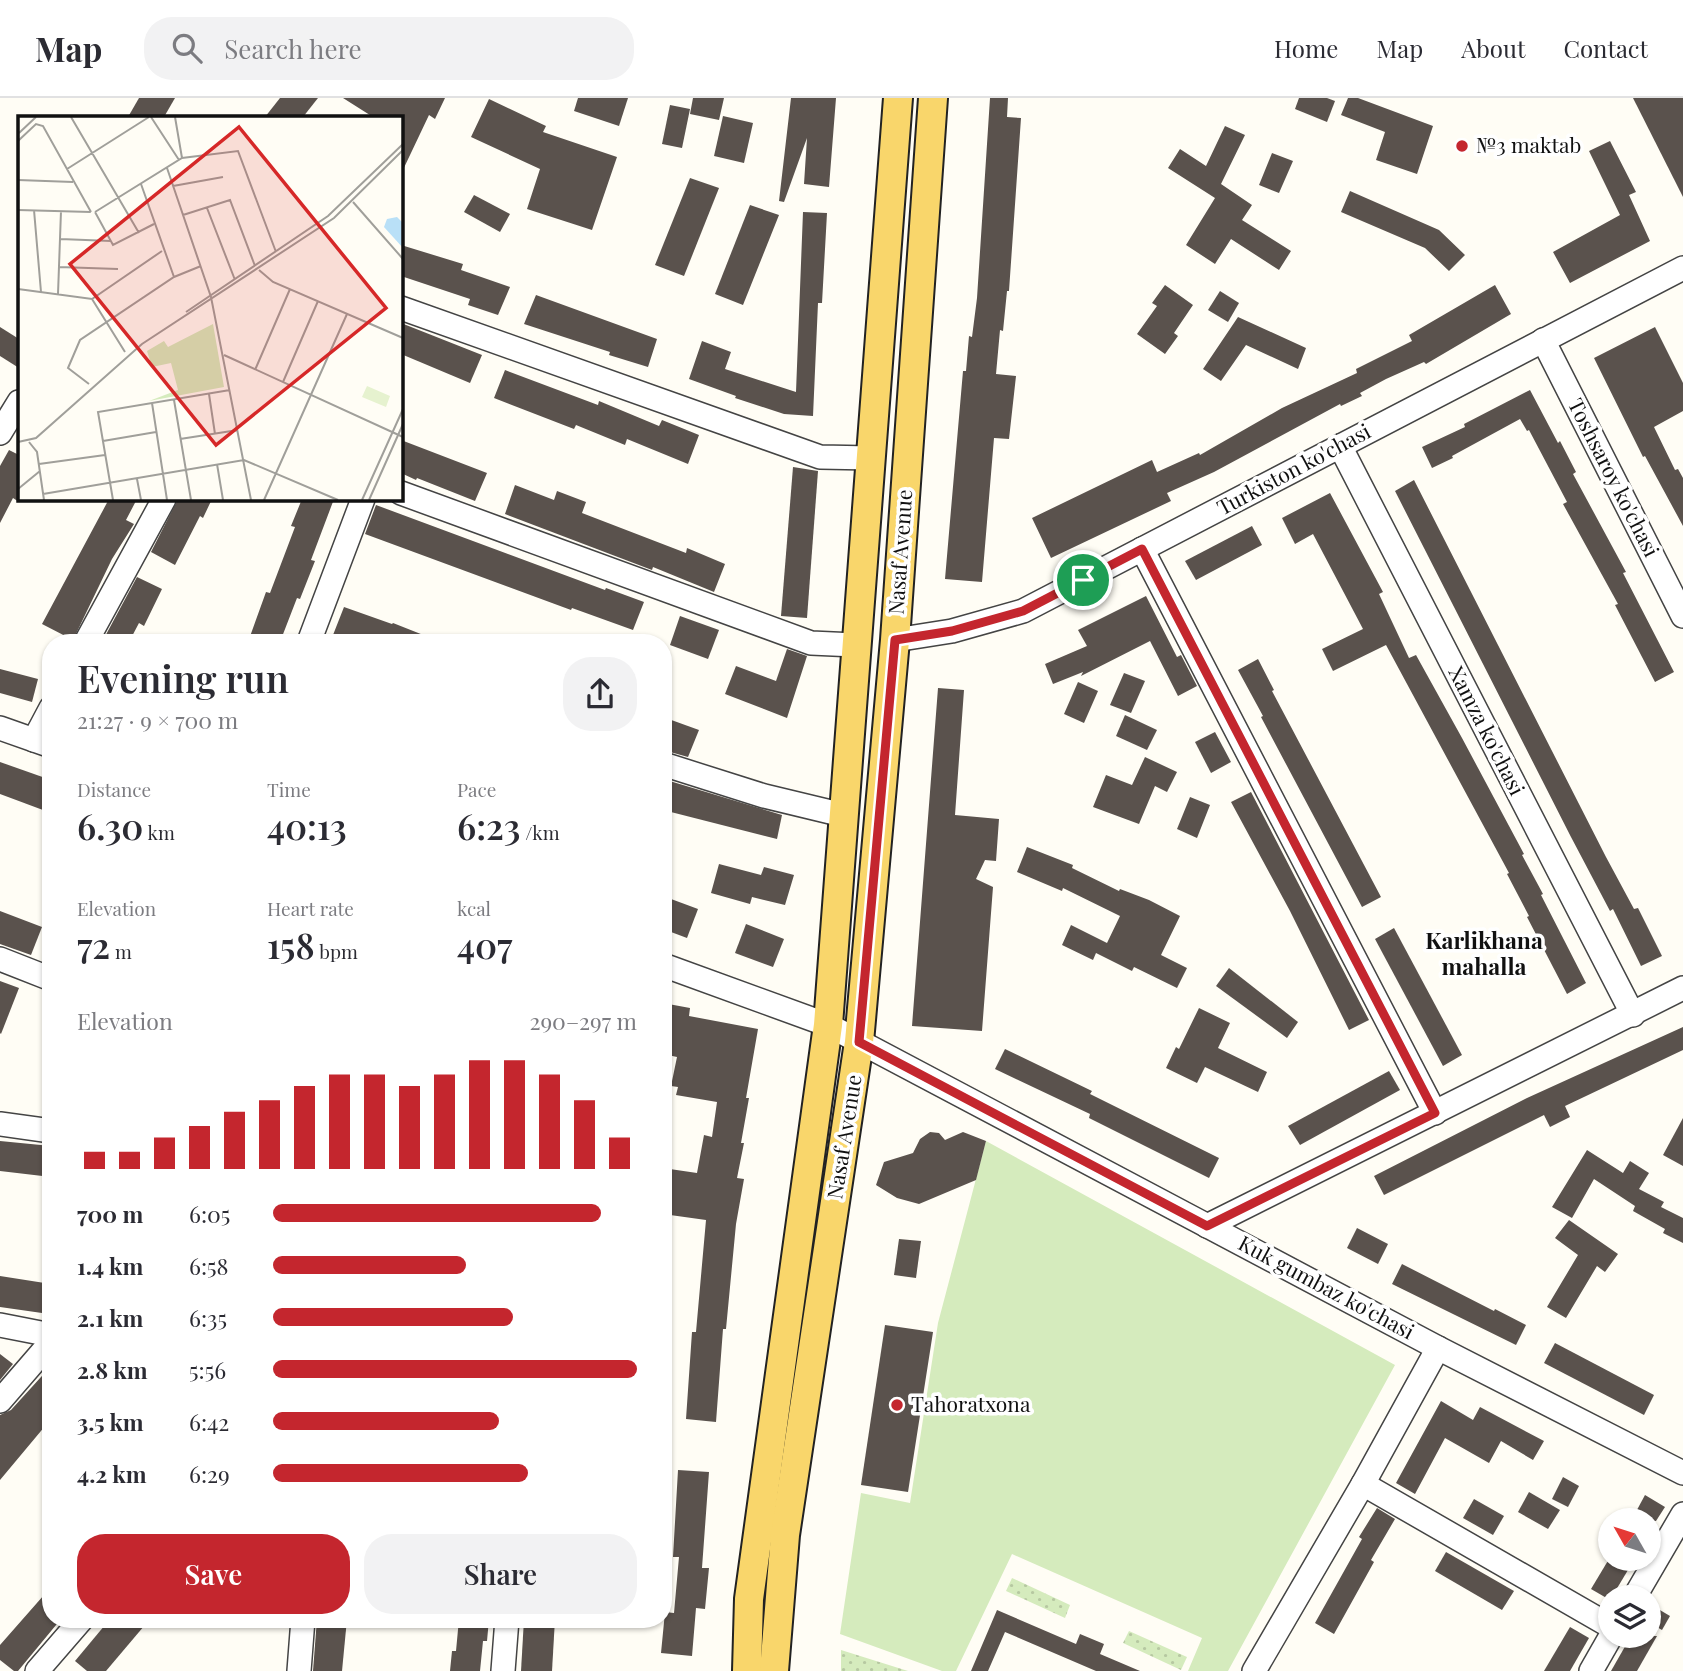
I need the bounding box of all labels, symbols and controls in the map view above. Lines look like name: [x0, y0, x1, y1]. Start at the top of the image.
search box: [144, 17, 634, 80]
text: Map: [35, 26, 102, 70]
icon: search: [168, 29, 206, 67]
text: Search here: [224, 31, 362, 66]
text: Home: [1274, 32, 1338, 64]
text: Map: [1376, 32, 1423, 64]
text: About: [1461, 32, 1525, 64]
text: Contact: [1563, 32, 1648, 64]
inset map: [18, 116, 402, 500]
place label: №3 maktab: [1476, 130, 1581, 158]
marker: №3 maktab: [1454, 138, 1470, 154]
street label: Toshsaroy ko'chasi: [1563, 393, 1667, 561]
street label: Turkiston ko'chasi: [1211, 416, 1375, 521]
street label: Nasaf Avenue: [881, 488, 917, 615]
pin: [1053, 550, 1113, 610]
icon: arrive: [1064, 561, 1102, 599]
text: Evening run: [77, 652, 289, 703]
button: share: [563, 657, 637, 731]
street label: Xamza ko'chasi: [1443, 661, 1532, 799]
text: 21:27 · 9 × 700 m: [77, 704, 238, 735]
text: Distance: [77, 776, 151, 802]
text: Time: [267, 776, 311, 802]
text: Pace: [457, 776, 496, 802]
text: 6.30: [77, 802, 143, 849]
text: 40:13: [267, 802, 347, 849]
text: 6:23: [457, 802, 520, 849]
text: km: [143, 819, 175, 845]
text: /km: [520, 819, 560, 845]
text: Elevation: [77, 895, 156, 921]
text: Heart rate: [267, 895, 354, 921]
text: kcal: [457, 895, 491, 921]
text: 72: [77, 921, 110, 968]
text: 158: [267, 921, 315, 968]
text: 407: [457, 921, 512, 968]
district label: Karlikhana mahalla: [1425, 924, 1543, 981]
text: m: [110, 938, 132, 964]
text: bpm: [315, 938, 358, 964]
text: Elevation: [77, 1005, 173, 1036]
text: 290–297 m: [529, 1005, 637, 1036]
street label: Nasaf Avenue: [819, 1073, 867, 1201]
text: 700 m: [77, 1198, 143, 1229]
text: 6:05: [189, 1198, 230, 1229]
street label: Kuk gumbaz ko'chasi: [1234, 1228, 1420, 1345]
text: 1.4 km: [77, 1250, 143, 1281]
text: 6:58: [189, 1250, 229, 1281]
text: 2.1 km: [77, 1302, 143, 1333]
text: 6:35: [189, 1302, 227, 1333]
text: 2.8 km: [77, 1354, 148, 1385]
text: 5:56: [189, 1354, 226, 1385]
place label: Tahoratxona: [911, 1389, 1031, 1417]
marker: Tahoratxona: [889, 1397, 905, 1413]
text: 3.5 km: [77, 1406, 144, 1437]
text: 6:42: [189, 1406, 229, 1437]
text: 4.2 km: [77, 1458, 147, 1489]
text: 6:29: [189, 1458, 230, 1489]
north arrow: [1598, 1508, 1661, 1572]
map controls: [1598, 1508, 1661, 1648]
button: Save: [77, 1534, 350, 1614]
button: Share: [364, 1534, 637, 1614]
button: layers: [1598, 1585, 1661, 1648]

